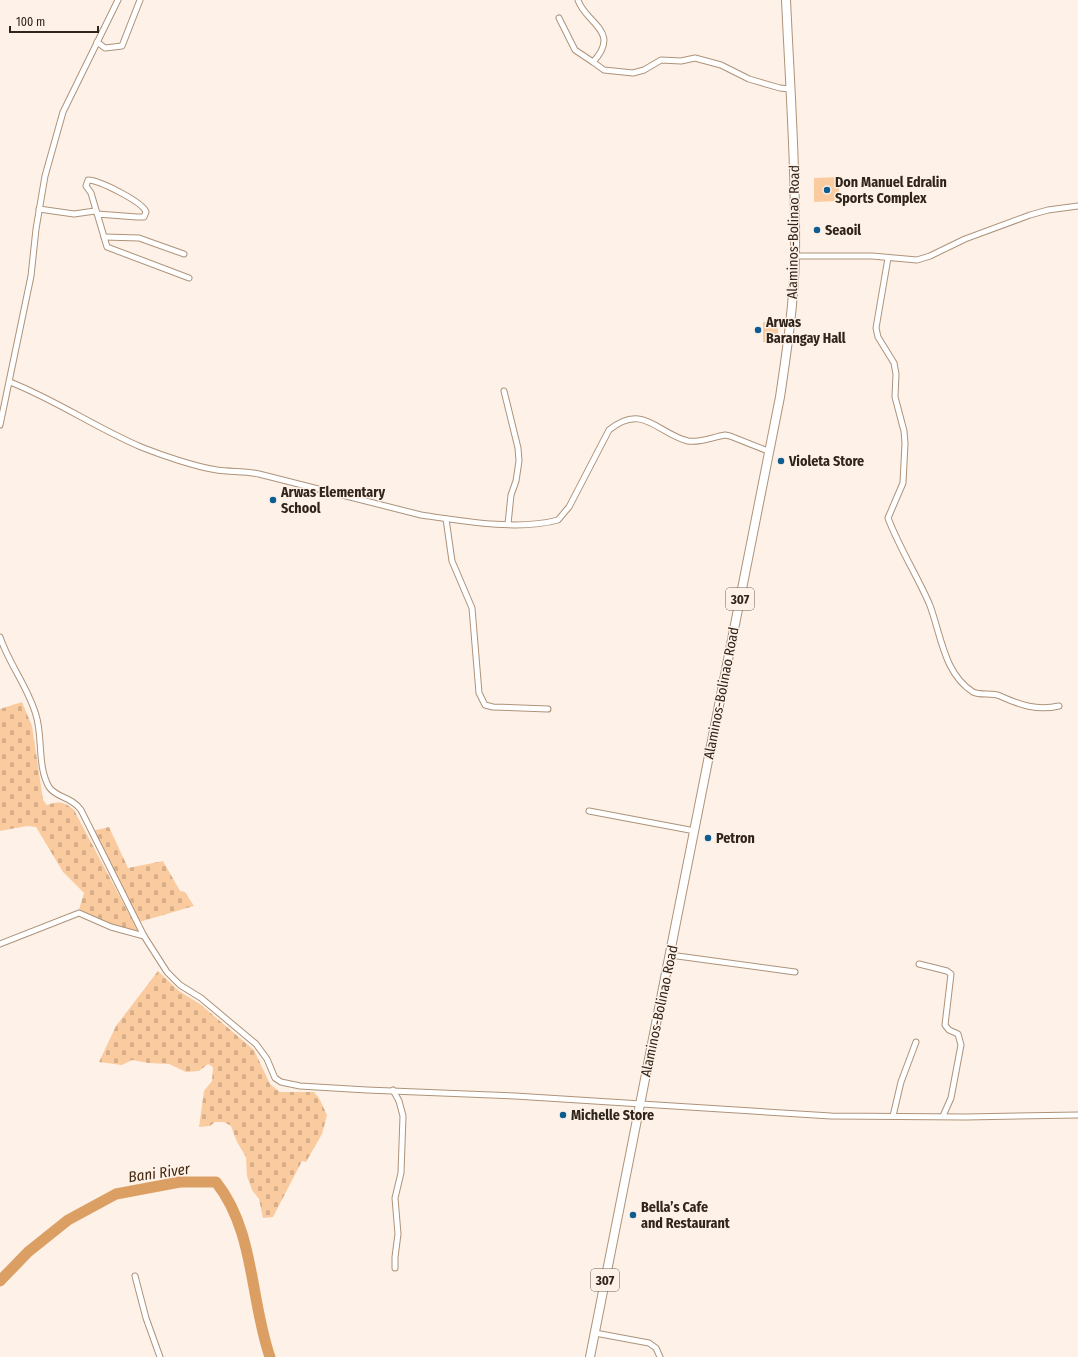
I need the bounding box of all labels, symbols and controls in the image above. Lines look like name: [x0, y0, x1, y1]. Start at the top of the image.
scale bar: [10, 8, 98, 34]
text: 100 m: [16, 15, 45, 29]
street label: Alaminos-Bolinao Road: [784, 165, 803, 299]
place label: Don Manuel Edralin Sports Complex: [835, 174, 947, 207]
marker: Don Manuel Edralin Sports Complex: [822, 185, 832, 195]
place label: Seaoil: [825, 222, 861, 239]
marker: Seaoil: [812, 225, 822, 235]
place label: Arwas Barangay Hall: [765, 314, 846, 347]
marker: Arwas Barangay Hall: [753, 325, 763, 335]
place label: Violeta Store: [788, 453, 864, 470]
marker: Violeta Store: [776, 456, 786, 466]
place label: Arwas Elementary School: [280, 484, 385, 517]
marker: Arwas Elementary School: [268, 495, 278, 505]
road number: 307: [726, 588, 754, 610]
street label: Alaminos-Bolinao Road: [700, 626, 743, 761]
place label: Petron: [716, 830, 755, 847]
marker: Petron: [703, 833, 713, 843]
street label: Alaminos-Bolinao Road: [637, 944, 682, 1078]
place label: Michelle Store: [571, 1107, 654, 1124]
marker: Michelle Store: [558, 1110, 568, 1120]
water label: Bani River: [127, 1160, 192, 1186]
place label: Bella’s Cafe and Restaurant: [641, 1199, 731, 1232]
marker: Bella’s Cafe and Restaurant: [628, 1210, 638, 1220]
road number: 307: [591, 1269, 619, 1291]

